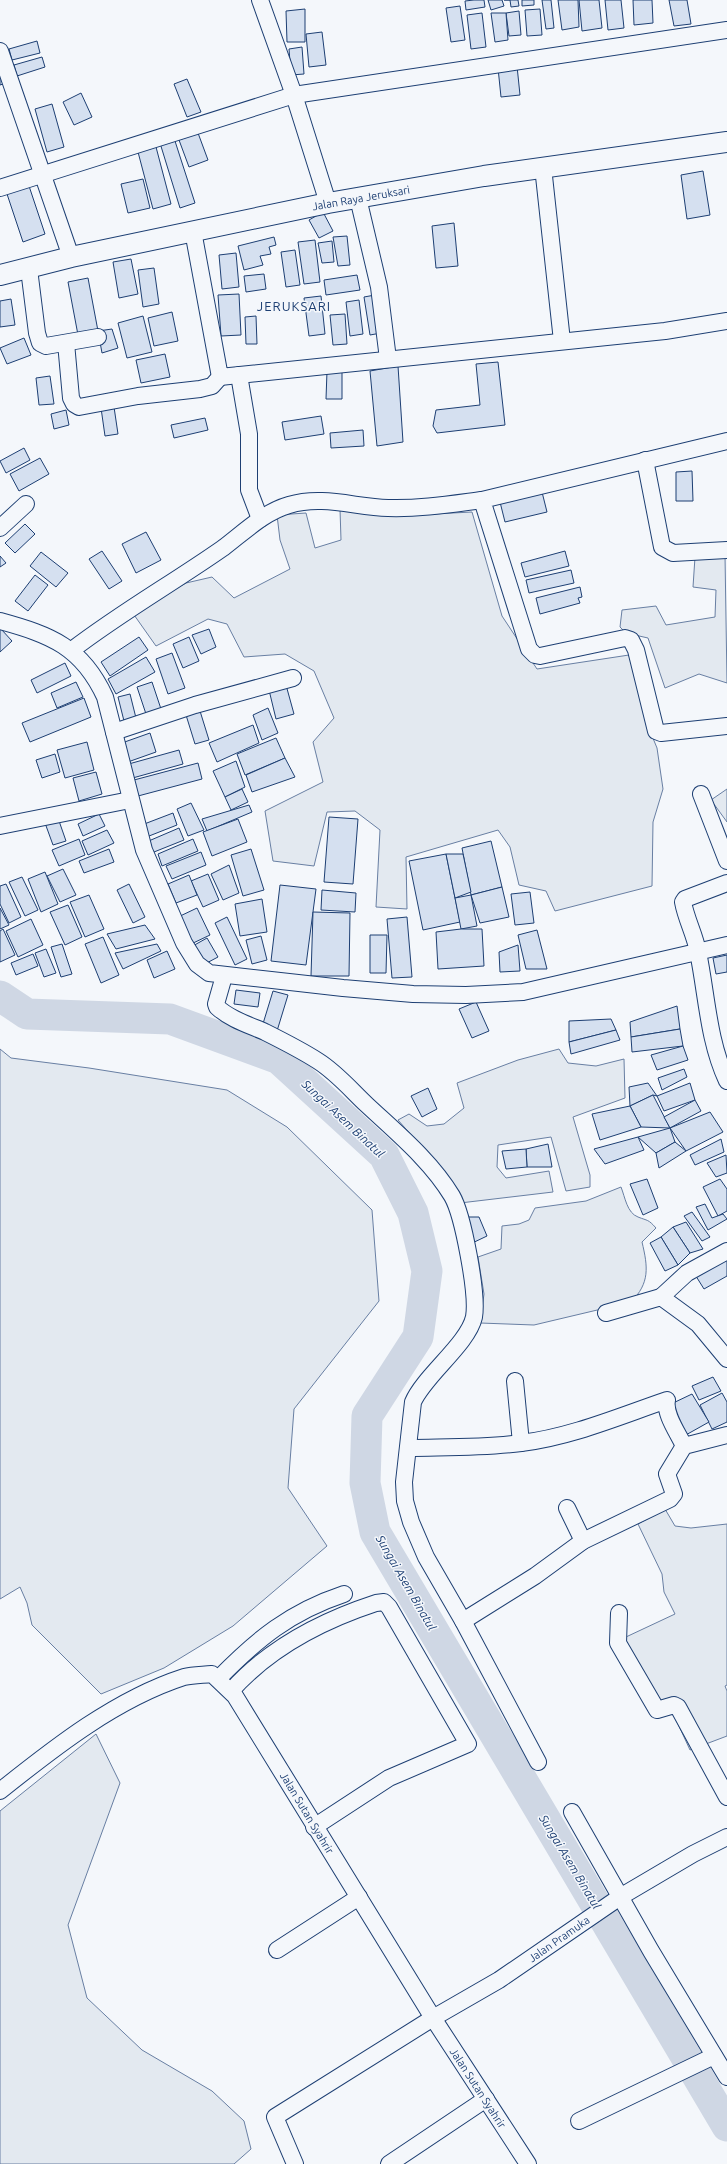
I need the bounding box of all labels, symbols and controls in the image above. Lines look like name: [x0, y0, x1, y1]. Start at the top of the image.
street label: Jalan Raya Jeruksari: [311, 183, 411, 213]
district label: JERUKSARI: [257, 299, 331, 313]
water label: Sungai Asem Binatul: [299, 1076, 388, 1161]
water label: Sungai Asem Binatul: [373, 1532, 439, 1633]
street label: Jalan Sutan Syahrir: [278, 1770, 337, 1857]
water label: Sungai Asem Binatul: [537, 1811, 604, 1912]
street label: Jalan Pramuka: [526, 1913, 592, 1965]
street label: Jalan Sutan Syahrir: [448, 2046, 509, 2131]

